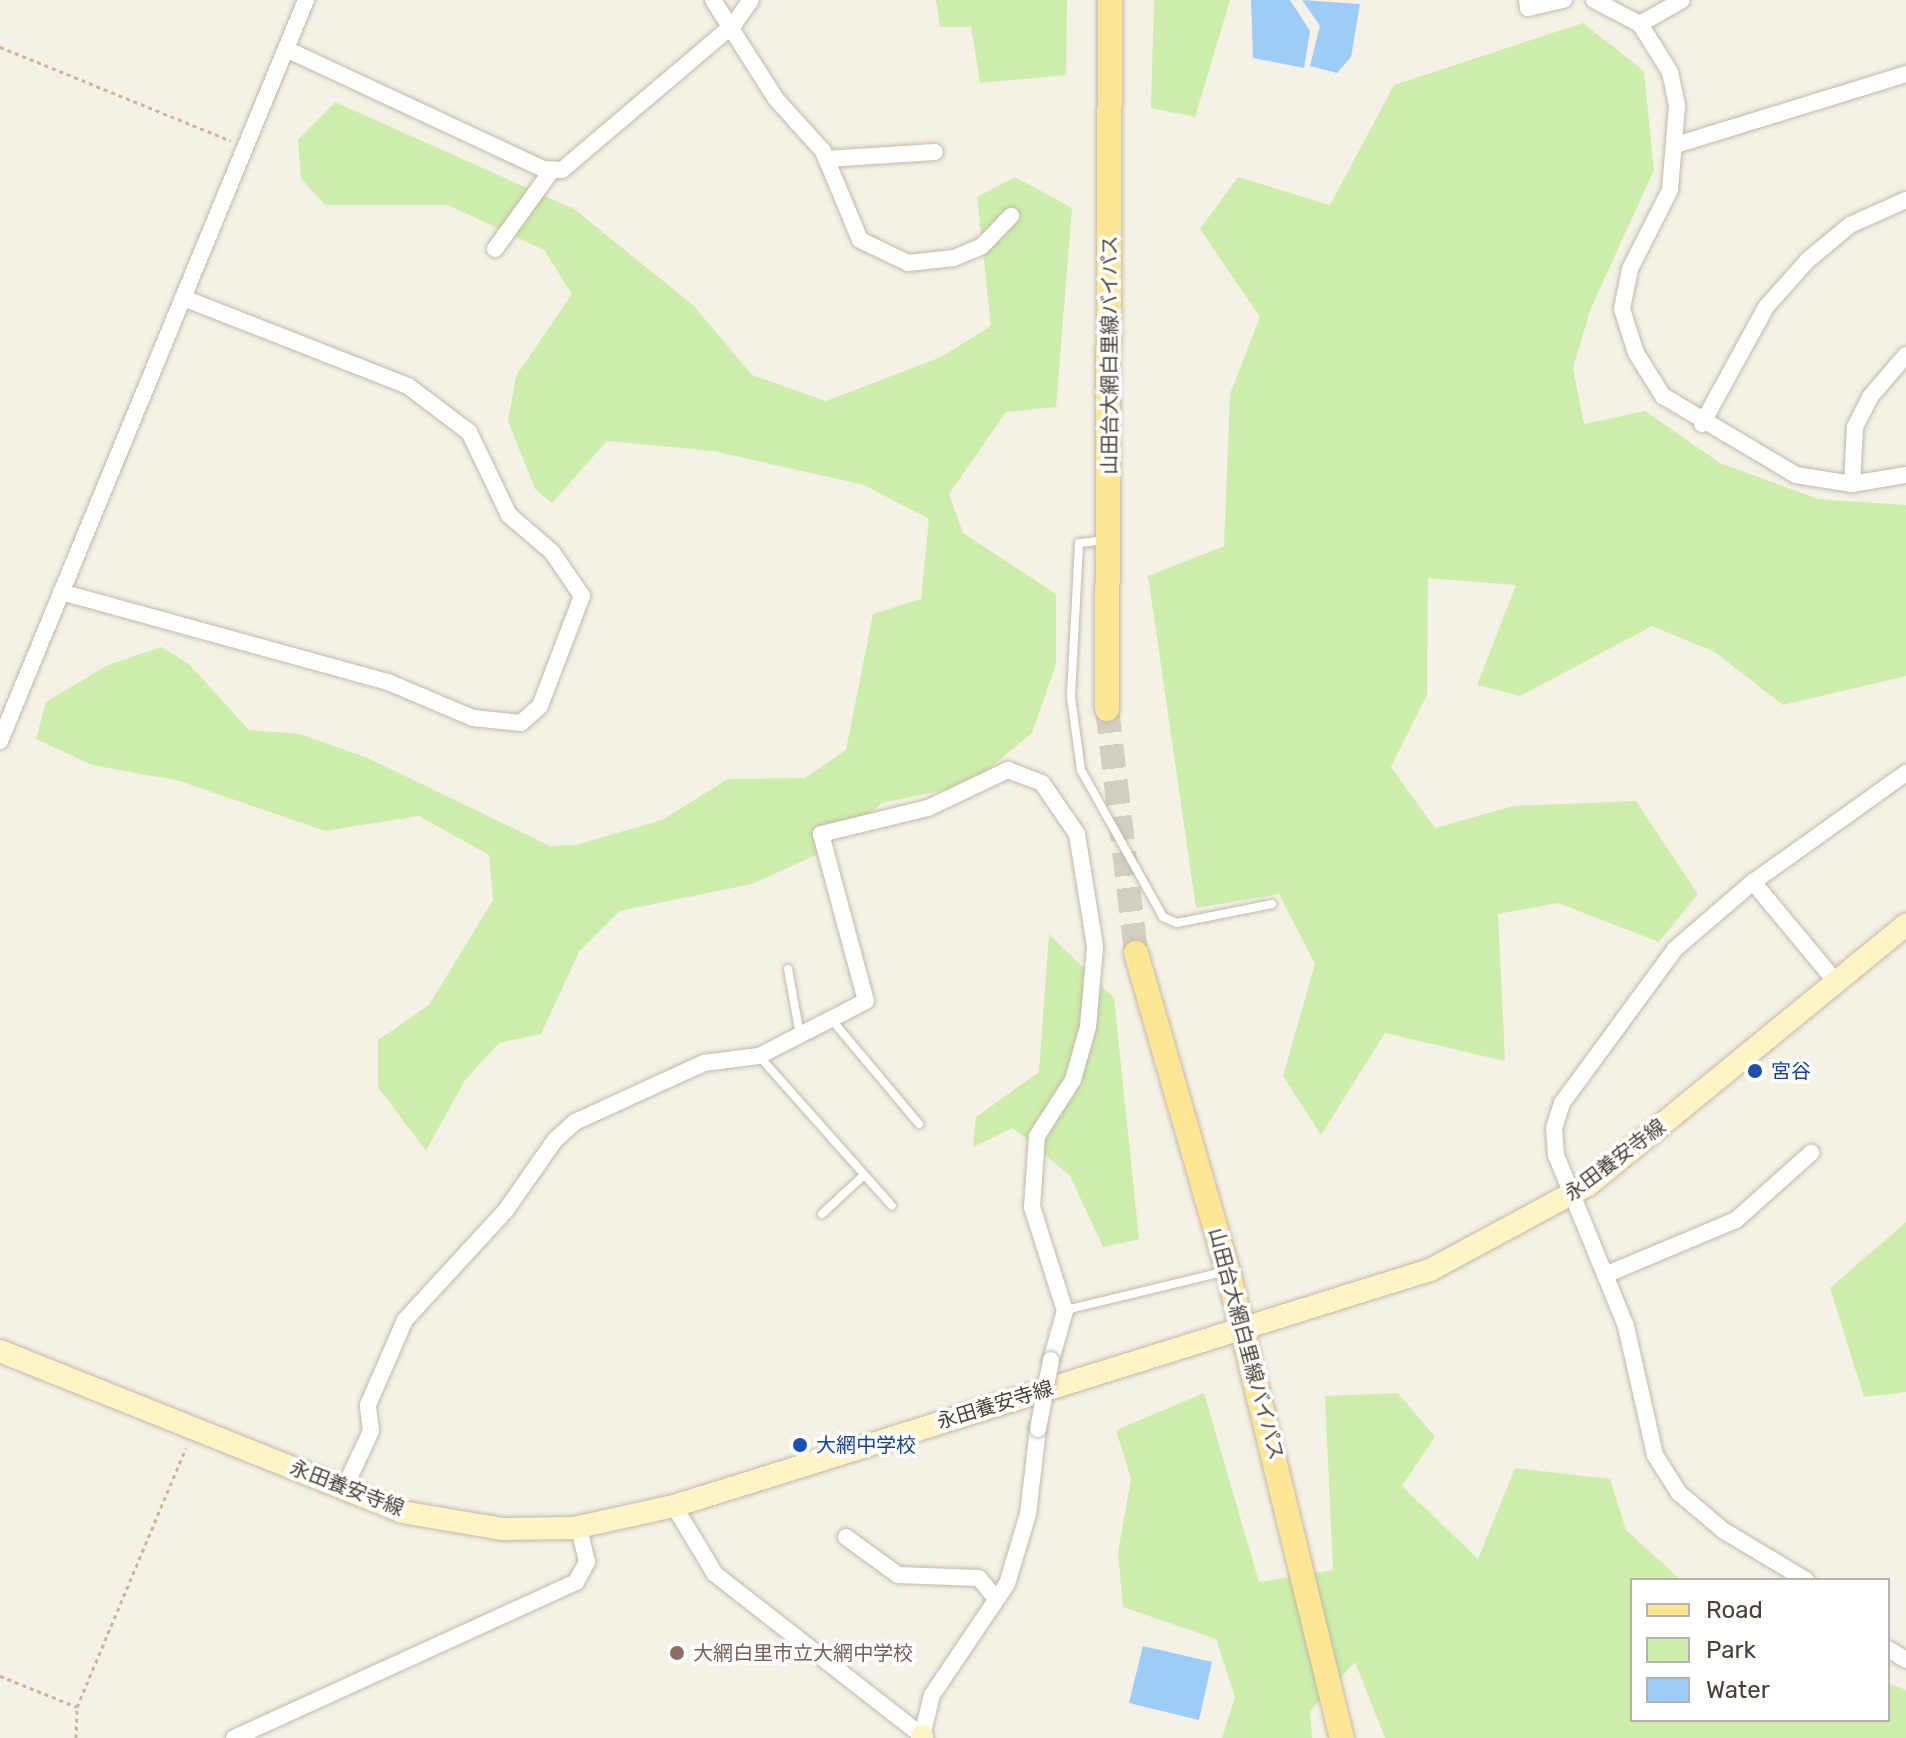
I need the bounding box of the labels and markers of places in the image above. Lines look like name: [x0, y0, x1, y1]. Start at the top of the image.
place label: 宮谷: [1771, 1059, 1811, 1083]
marker: 宮谷: [1746, 1062, 1764, 1080]
place label: 大網中学校: [816, 1433, 916, 1457]
marker: 大網中学校: [791, 1436, 809, 1454]
place label: 大網白里市立大網中学校: [693, 1641, 913, 1665]
marker: 大網白里市立大網中学校: [668, 1644, 686, 1662]

